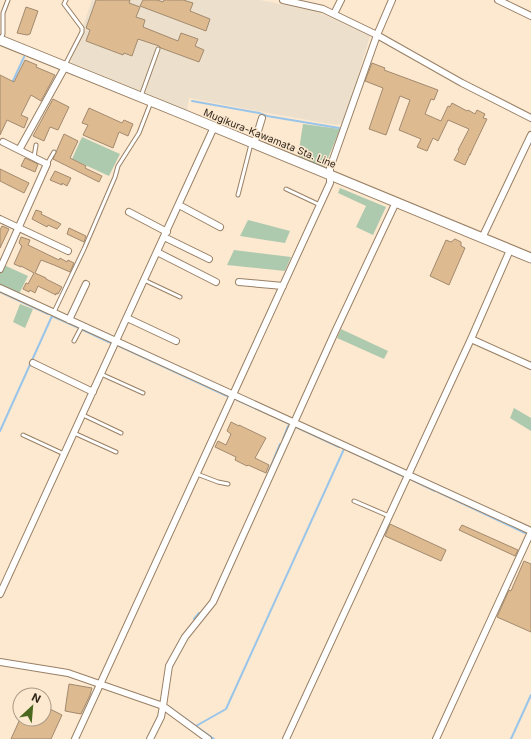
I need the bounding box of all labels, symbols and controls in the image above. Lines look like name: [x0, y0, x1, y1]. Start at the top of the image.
street label: Mugikura-Kawamata Sta. Line: [202, 106, 338, 170]
north arrow: [12, 687, 52, 727]
text: N: [30, 690, 43, 706]

